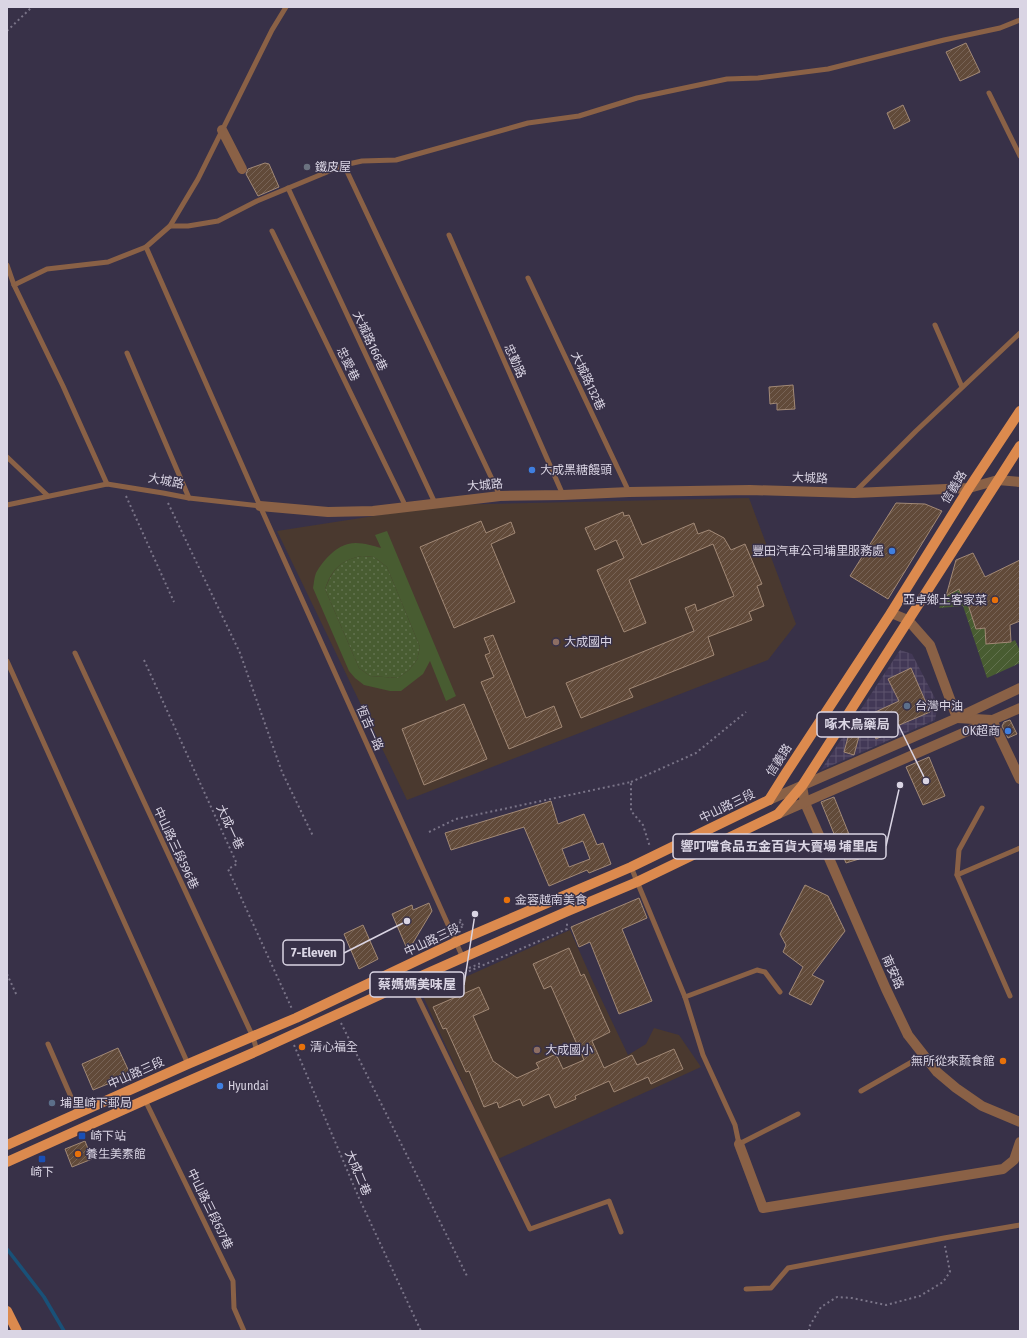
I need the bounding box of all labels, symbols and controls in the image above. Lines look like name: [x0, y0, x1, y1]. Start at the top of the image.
place label: 鐵皮屋: [315, 160, 351, 174]
marker: 鐵皮屋: [302, 162, 312, 172]
street label: 大城路166巷: [350, 309, 390, 373]
street label: 忠勤路: [501, 342, 529, 380]
street label: 忠愛巷: [334, 345, 362, 383]
street label: 大城路132巷: [568, 349, 608, 413]
place label: 大成黑糖饅頭: [540, 463, 612, 477]
marker: 大成黑糖饅頭: [527, 465, 537, 475]
street label: 信義路: [939, 468, 969, 506]
street label: 大城路: [792, 470, 828, 486]
street label: 大城路: [147, 471, 185, 491]
street label: 大城路: [466, 476, 504, 494]
place label: 豐田汽車公司埔里服務處: [752, 544, 884, 558]
marker: 豐田汽車公司埔里服務處: [887, 546, 897, 556]
place label: 亞卓鄉土客家菜: [903, 593, 987, 607]
marker: 亞卓鄉土客家菜: [990, 595, 1000, 605]
place label: 大成國中: [564, 635, 612, 649]
marker: 大成國中: [551, 637, 561, 647]
place label: 台灣中油: [915, 699, 963, 713]
marker: 台灣中油: [902, 701, 912, 711]
street label: 恆吉一路: [354, 703, 386, 753]
callout: 啄木鳥藥局: [817, 712, 898, 737]
text: 啄木鳥藥局: [824, 717, 890, 732]
place label: OK超商: [962, 724, 1000, 738]
marker: OK超商: [1003, 726, 1013, 736]
street label: 信義路: [763, 741, 795, 779]
street label: 中山路三段: [697, 787, 757, 825]
street label: 大成一巷: [214, 802, 246, 852]
street label: 中山路三段596巷: [151, 805, 201, 891]
callout: 響叮噹食品五金百貨大賣場 埔里店: [673, 834, 886, 859]
text: 響叮噹食品五金百貨大賣場 埔里店: [680, 839, 878, 854]
place label: 金蓉越南美食: [515, 893, 587, 907]
marker: 金蓉越南美食: [502, 895, 512, 905]
street label: 中山路三段: [402, 921, 462, 959]
callout: 7-Eleven: [283, 940, 344, 965]
text: 7-Eleven: [291, 945, 337, 960]
street label: 南安路: [879, 953, 907, 991]
callout: 蔡媽媽美味屋: [370, 972, 464, 997]
text: 蔡媽媽美味屋: [378, 977, 456, 992]
place label: 清心福全: [310, 1040, 358, 1054]
marker: 清心福全: [297, 1042, 307, 1052]
place label: 大成國小: [545, 1043, 593, 1057]
marker: 大成國小: [532, 1045, 542, 1055]
street label: 中山路三段: [106, 1054, 166, 1092]
place label: 無所從來蔬食館: [911, 1054, 995, 1068]
marker: 無所從來蔬食館: [998, 1056, 1008, 1066]
place label: Hyundai: [228, 1079, 269, 1093]
marker: Hyundai: [215, 1081, 225, 1091]
place label: 埔里崎下郵局: [60, 1096, 132, 1110]
marker: 埔里崎下郵局: [47, 1098, 57, 1108]
place label: 崎下站: [90, 1129, 126, 1143]
marker: 崎下站: [77, 1131, 87, 1141]
place label: 養生美素館: [86, 1147, 146, 1161]
street label: 大成二巷: [342, 1148, 374, 1198]
marker: 養生美素館: [73, 1149, 83, 1159]
marker: 崎下: [37, 1154, 47, 1164]
place label: 崎下: [30, 1165, 54, 1179]
street label: 中山路三段637巷: [184, 1166, 236, 1252]

